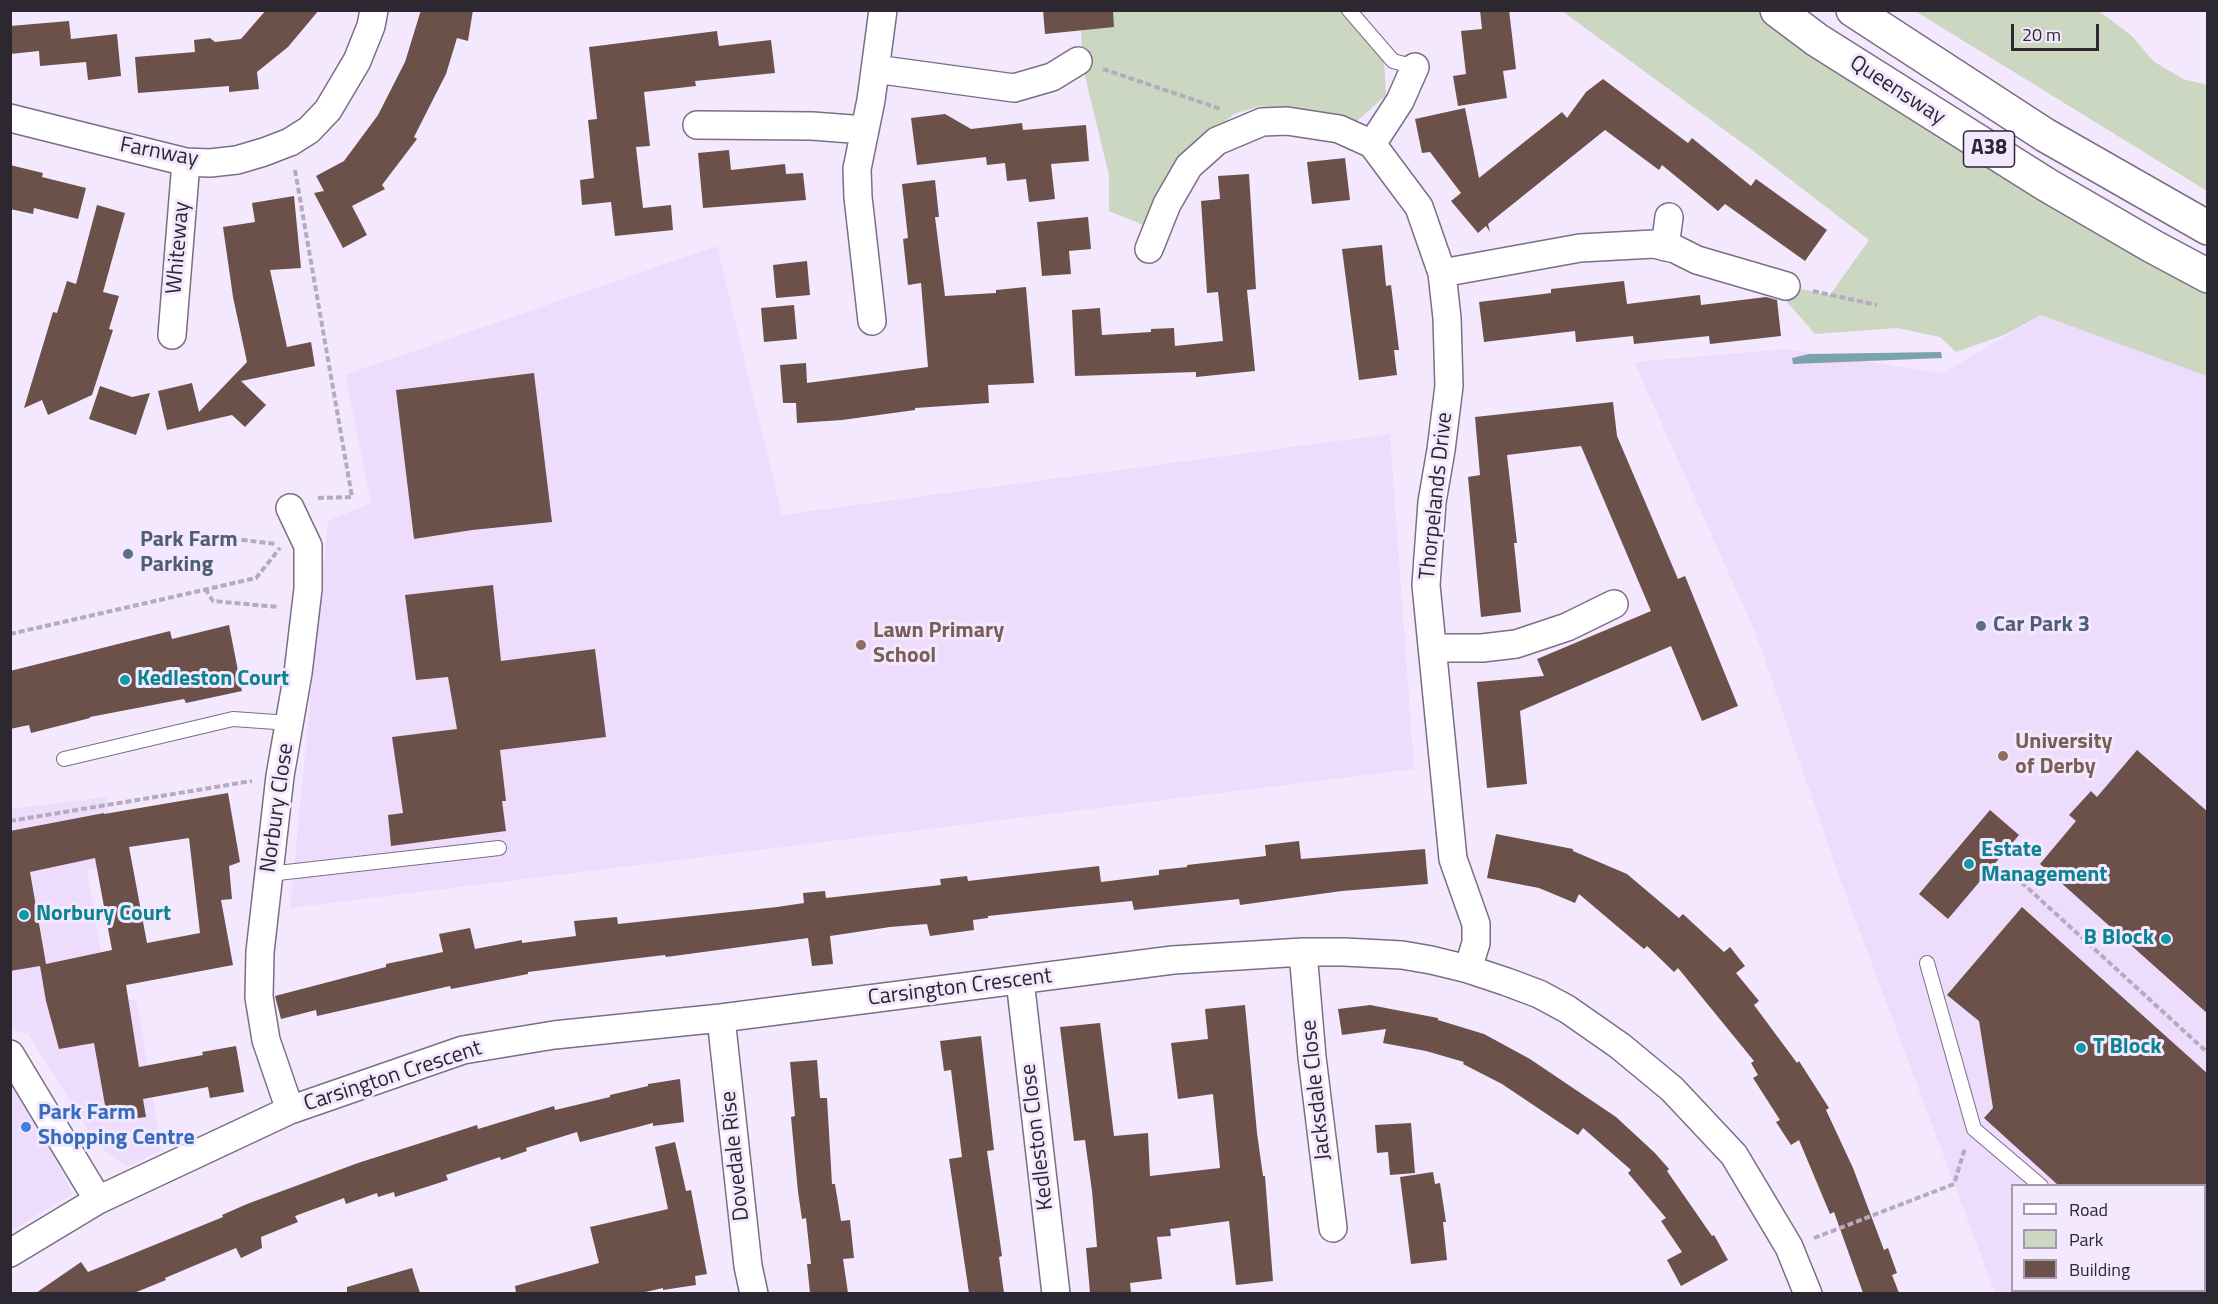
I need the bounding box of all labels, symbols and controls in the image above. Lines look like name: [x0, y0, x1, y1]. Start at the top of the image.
scale bar: [2014, 12, 2102, 50]
text: 20 m: [2022, 21, 2061, 48]
street label: Queensway: [1844, 50, 1950, 132]
road number: A38: [1964, 131, 2014, 167]
street label: Farnway: [118, 132, 200, 174]
street label: Whiteway: [162, 201, 196, 295]
street label: Thorpelands Drive: [1415, 411, 1459, 581]
place label: Park Farm Parking: [140, 528, 238, 580]
marker: Park Farm Parking: [121, 547, 135, 561]
place label: Car Park 3: [1993, 613, 2090, 639]
place label: Lawn Primary School: [873, 619, 1004, 670]
marker: Car Park 3: [1974, 619, 1988, 633]
marker: Lawn Primary School: [854, 638, 868, 652]
place label: Kedleston Court: [137, 667, 289, 693]
marker: Kedleston Court: [118, 673, 132, 687]
place label: University of Derby: [2015, 730, 2112, 782]
street label: Norbury Close: [256, 742, 300, 874]
marker: University of Derby: [1996, 749, 2010, 763]
place label: Estate Management: [1981, 838, 2107, 890]
marker: Estate Management: [1962, 857, 1976, 871]
place label: Norbury Court: [36, 902, 171, 928]
marker: Norbury Court: [17, 908, 31, 922]
place label: B Block: [2084, 926, 2154, 952]
marker: B Block: [2159, 932, 2173, 946]
street label: Carsington Crescent: [866, 964, 1054, 1012]
street label: Jacksdale Close: [1296, 1018, 1338, 1162]
place label: T Block: [2093, 1035, 2162, 1061]
street label: Carsington Crescent: [301, 1036, 485, 1118]
marker: T Block: [2074, 1041, 2088, 1055]
street label: Kedleston Close: [1016, 1062, 1060, 1212]
street label: Dovedale Rise: [716, 1090, 756, 1222]
place label: Park Farm Shopping Centre: [38, 1101, 195, 1152]
marker: Park Farm Shopping Centre: [19, 1120, 33, 1134]
legend: [2011, 1184, 2206, 1292]
text: Road: [2069, 1196, 2108, 1223]
text: Park: [2069, 1226, 2103, 1253]
text: Building: [2069, 1256, 2130, 1283]

